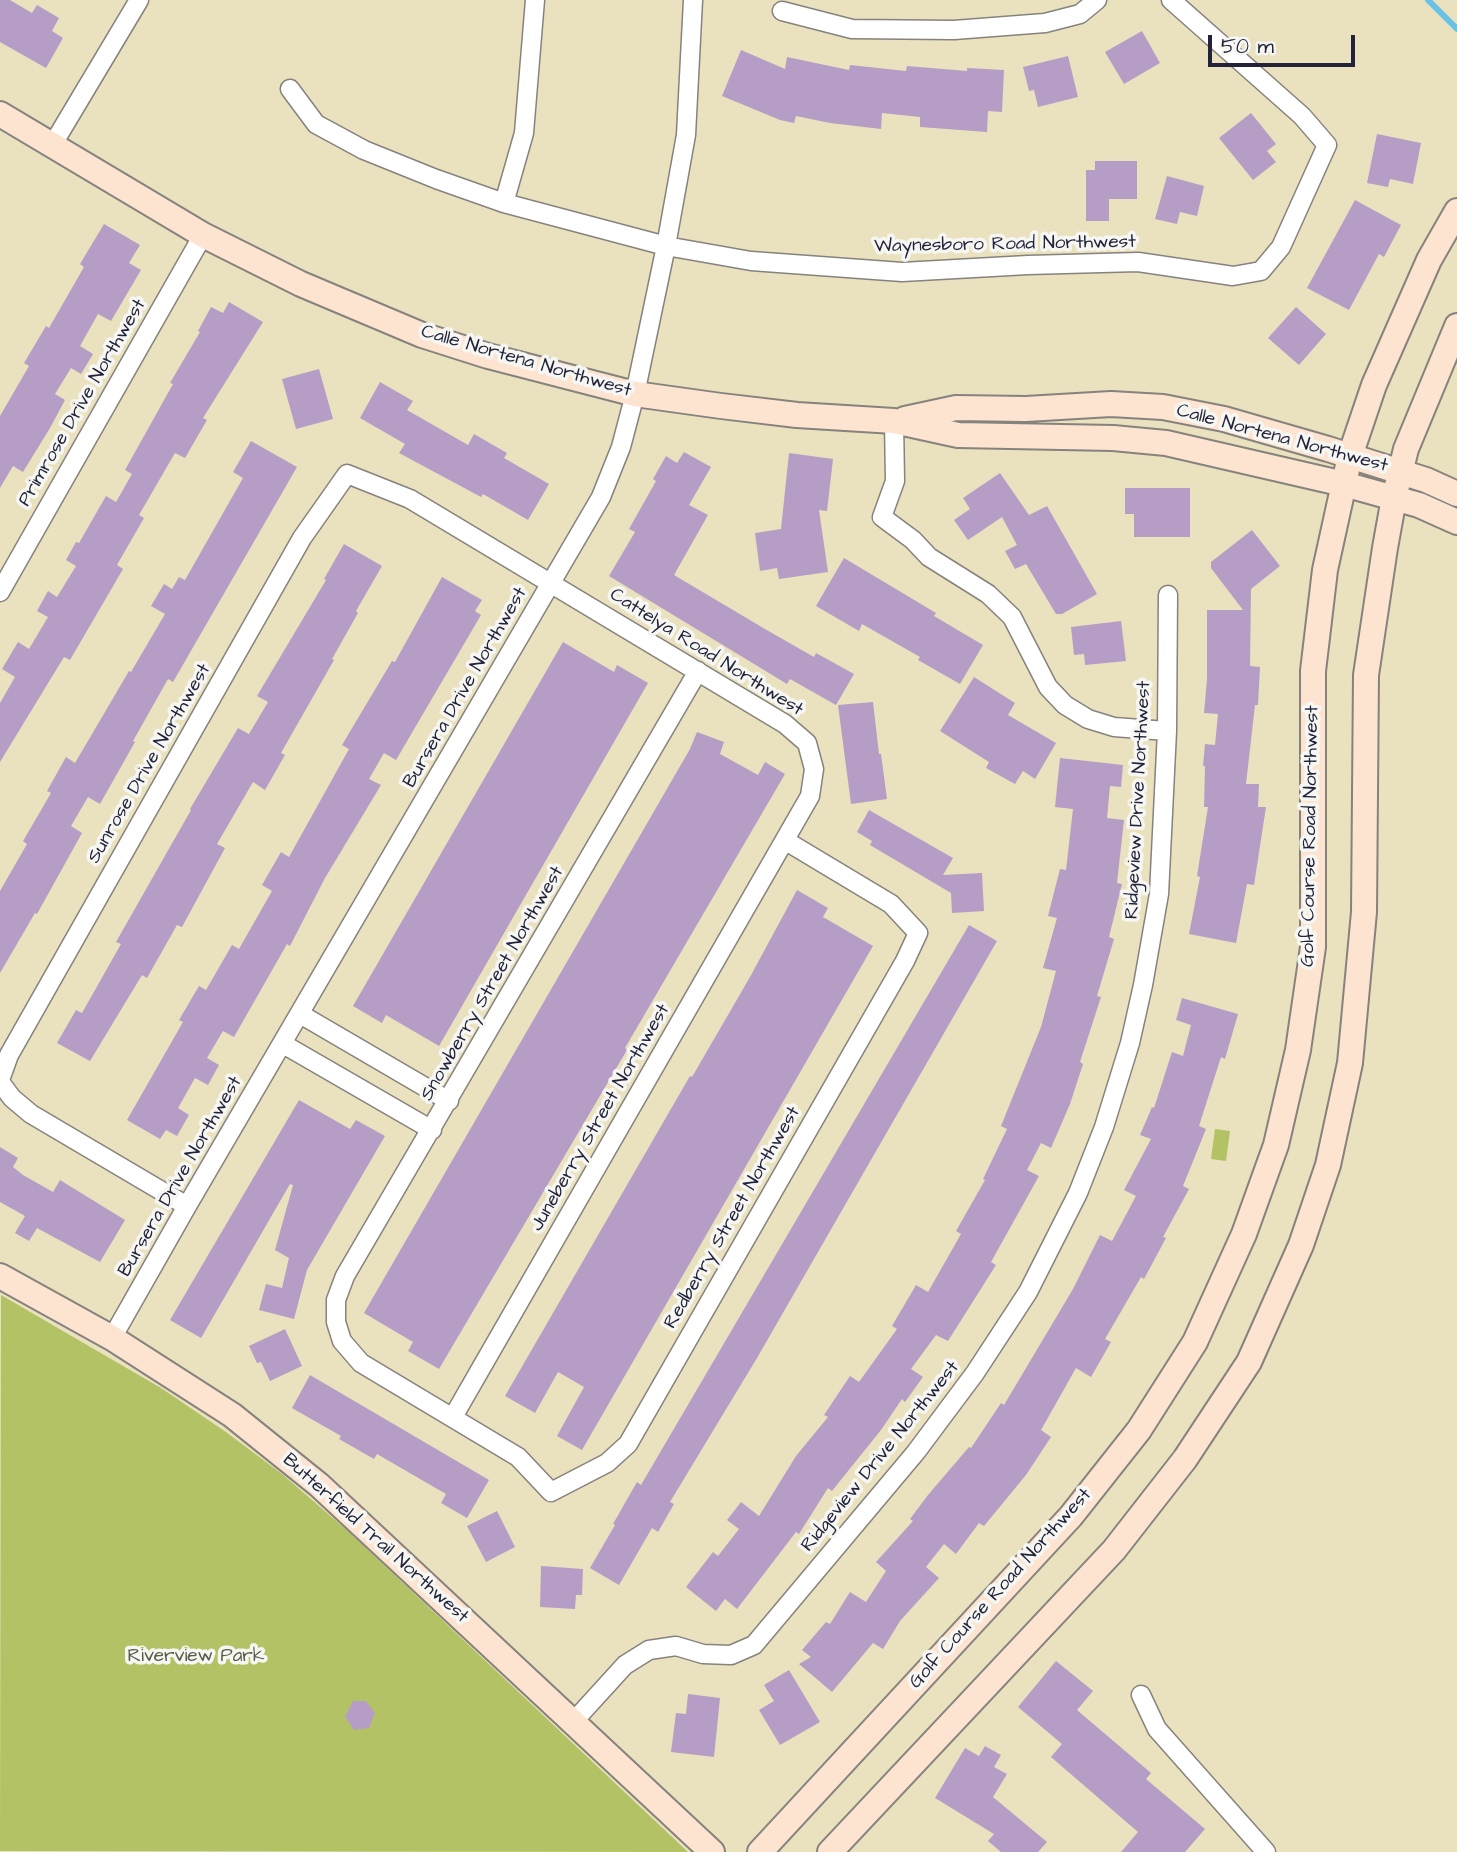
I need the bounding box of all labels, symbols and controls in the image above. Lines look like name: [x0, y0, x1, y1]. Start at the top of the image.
scale bar: [1212, 21, 1359, 65]
text: 50 m: [1221, 32, 1274, 61]
street label: Waynesboro Road Northwest: [874, 231, 1136, 259]
street label: Primrose Drive Northwest: [14, 295, 152, 511]
street label: Calle Nortena Northwest: [418, 321, 634, 403]
street label: Calle Nortena Northwest: [1174, 400, 1390, 478]
street label: Bursera Drive Northwest: [399, 584, 533, 792]
street label: Cattelya Road Northwest: [605, 584, 807, 722]
street label: Sunrose Drive Northwest: [84, 660, 216, 868]
street label: Ridgeview Drive Northwest: [1121, 680, 1157, 920]
street label: Golf Course Road Northwest: [1297, 705, 1325, 967]
street label: Snowberry Street Northwest: [416, 863, 570, 1105]
street label: Juneberry Street Northwest: [526, 1000, 676, 1236]
street label: Bursera Drive Northwest: [114, 1073, 248, 1281]
street label: Redberry Street Northwest: [660, 1103, 806, 1333]
street label: Ridgeview Drive Northwest: [797, 1357, 965, 1557]
street label: Butterfield Trail Northwest: [277, 1449, 473, 1629]
street label: Golf Course Road Northwest: [905, 1484, 1097, 1694]
park label: Riverview Park: [128, 1646, 264, 1668]

